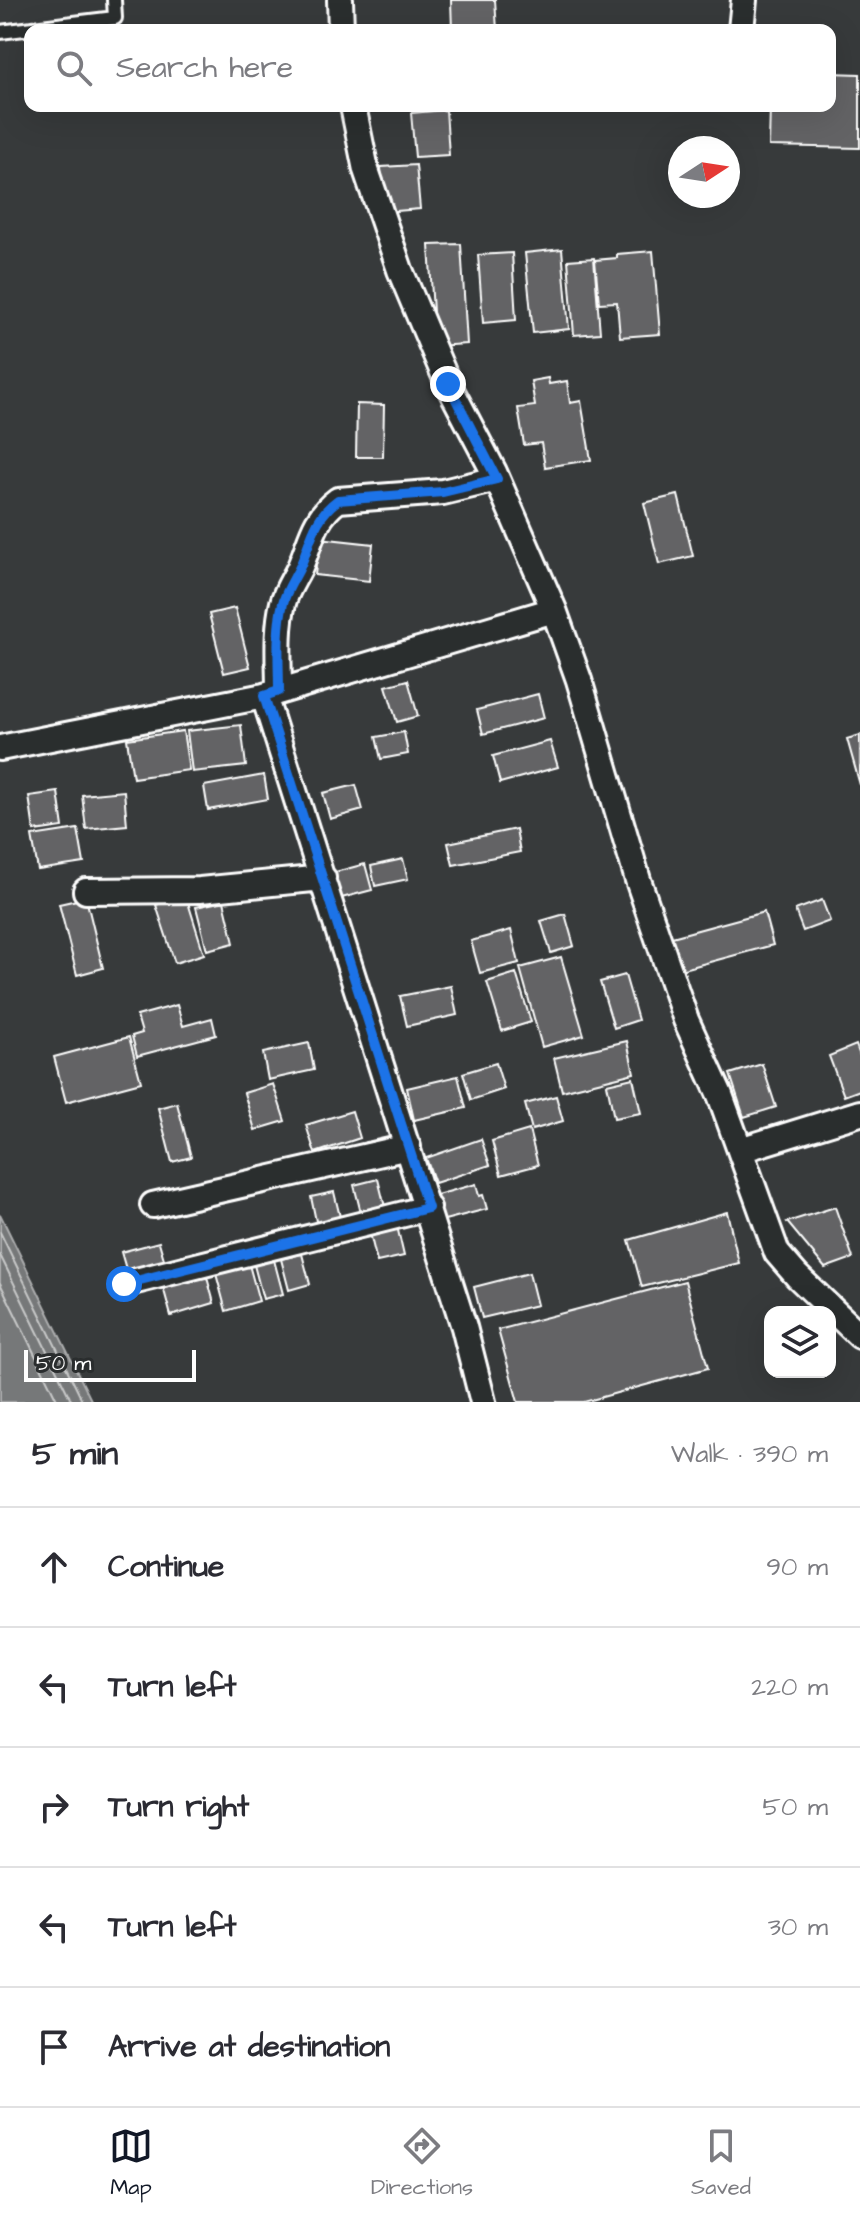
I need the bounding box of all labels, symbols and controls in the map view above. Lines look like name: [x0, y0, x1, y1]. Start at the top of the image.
search box: [24, 24, 836, 112]
icon: search: [52, 46, 96, 90]
text: Search here: [116, 47, 293, 89]
north arrow: [668, 136, 740, 208]
route end: [430, 366, 466, 402]
route start: [106, 1266, 142, 1302]
map controls: [764, 1306, 836, 1378]
button: layers: [764, 1306, 836, 1378]
scale bar: [24, 1346, 196, 1382]
text: 50 m: [36, 1348, 91, 1379]
text: 5 min: [32, 1430, 118, 1478]
text: Walk · 390 m: [671, 1436, 828, 1472]
icon: ahead: [32, 1545, 76, 1589]
text: Continue: [108, 1546, 224, 1588]
text: 90 m: [766, 1549, 828, 1585]
icon: left: [32, 1665, 76, 1709]
text: Turn left: [108, 1666, 236, 1708]
text: 220 m: [751, 1669, 828, 1705]
icon: right: [32, 1785, 76, 1829]
text: Turn right: [108, 1786, 249, 1828]
text: 50 m: [763, 1789, 828, 1825]
icon: left: [32, 1905, 76, 1949]
text: Turn left: [108, 1906, 236, 1948]
text: 30 m: [768, 1909, 828, 1945]
icon: arrive: [32, 2025, 76, 2069]
text: Arrive at destination: [108, 2026, 390, 2068]
tab: Map: [109, 2124, 153, 2203]
tab: Directions: [371, 2124, 473, 2203]
tab: Saved: [691, 2124, 751, 2203]

